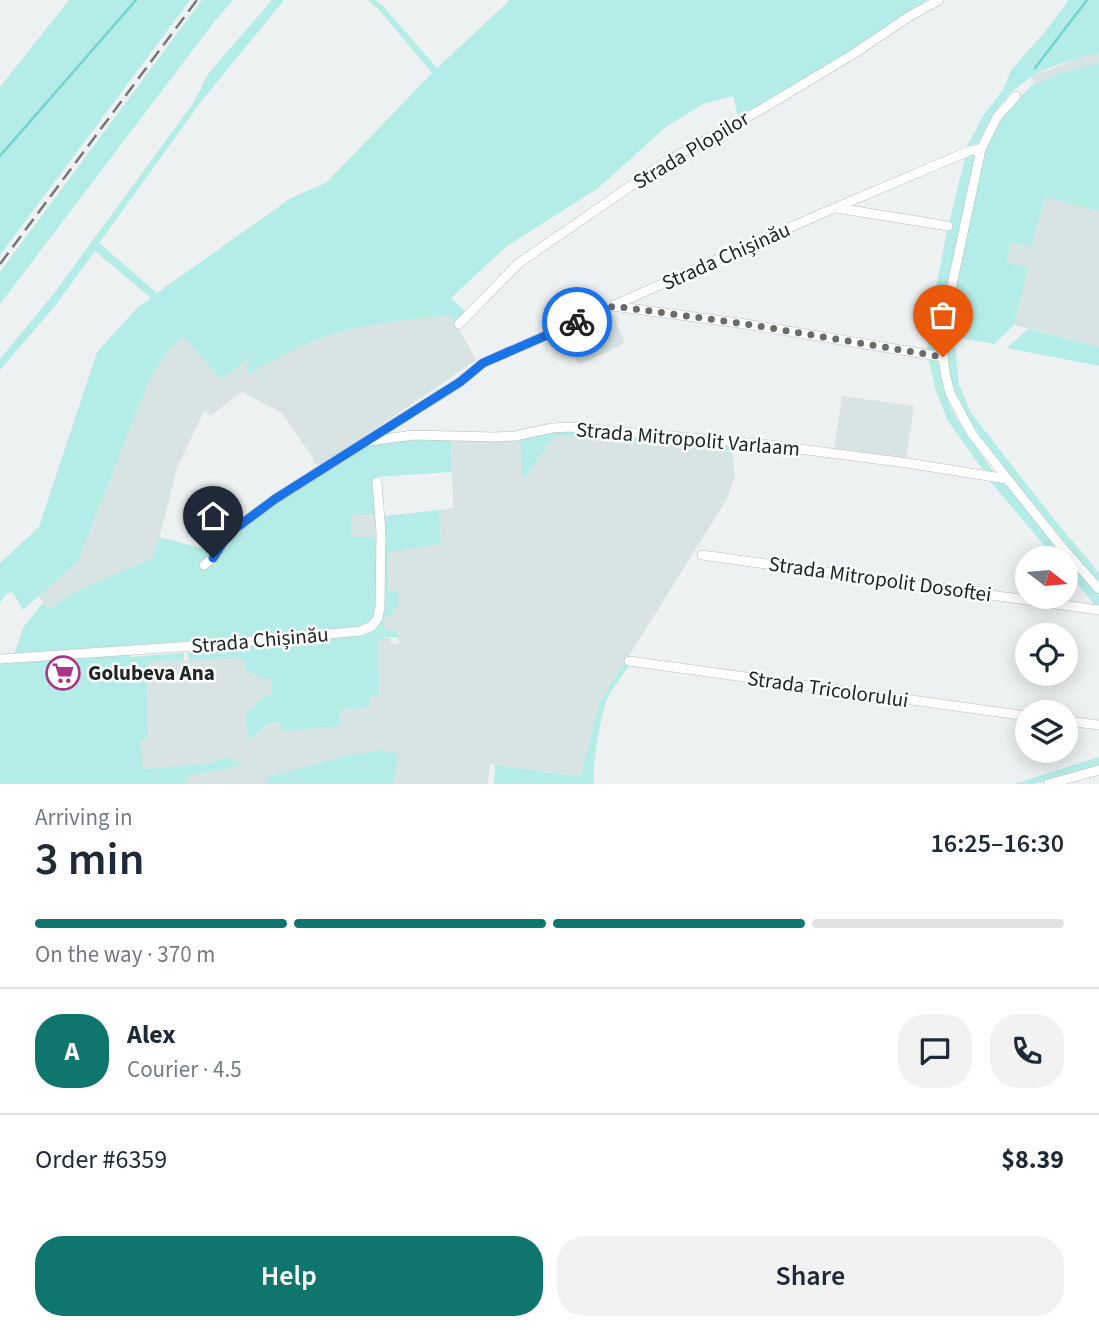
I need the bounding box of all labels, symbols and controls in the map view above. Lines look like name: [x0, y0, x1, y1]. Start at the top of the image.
street label: Strada Plopilor: [627, 103, 756, 197]
street label: Strada Chișinău: [657, 214, 795, 298]
pin: [913, 285, 973, 357]
courier: [542, 287, 612, 357]
icon: bag: [924, 296, 962, 334]
icon: bike: [558, 303, 596, 341]
street label: Strada Mitropolit Varlaam: [575, 414, 801, 464]
pin: [183, 486, 243, 558]
icon: home: [194, 497, 232, 535]
north arrow: [1015, 546, 1078, 609]
map controls: [1015, 546, 1078, 763]
street label: Strada Mitropolit Dosoftei: [767, 549, 993, 609]
street label: Strada Chișinău: [190, 619, 330, 661]
button: locate: [1015, 623, 1078, 686]
supermarket icon: Golubeva Ana: [44, 654, 82, 692]
place label: Golubeva Ana: [88, 658, 215, 688]
street label: Strada Tricolorului: [746, 663, 910, 715]
button: layers: [1015, 700, 1078, 763]
text: Arriving in: [35, 801, 133, 834]
text: 16:25–16:30: [931, 825, 1064, 862]
text: 3 min: [35, 827, 144, 892]
text: On the way · 370 m: [35, 938, 215, 971]
button: chat: [898, 1014, 972, 1088]
button: phone: [990, 1014, 1064, 1088]
text: Alex: [127, 1016, 176, 1053]
text: A: [65, 1033, 79, 1070]
text: Courier · 4.5: [127, 1053, 242, 1086]
text: Order #6359: [35, 1141, 167, 1178]
text: $8.39: [1001, 1141, 1064, 1178]
button: Help: [35, 1236, 543, 1316]
button: Share: [557, 1236, 1064, 1316]

